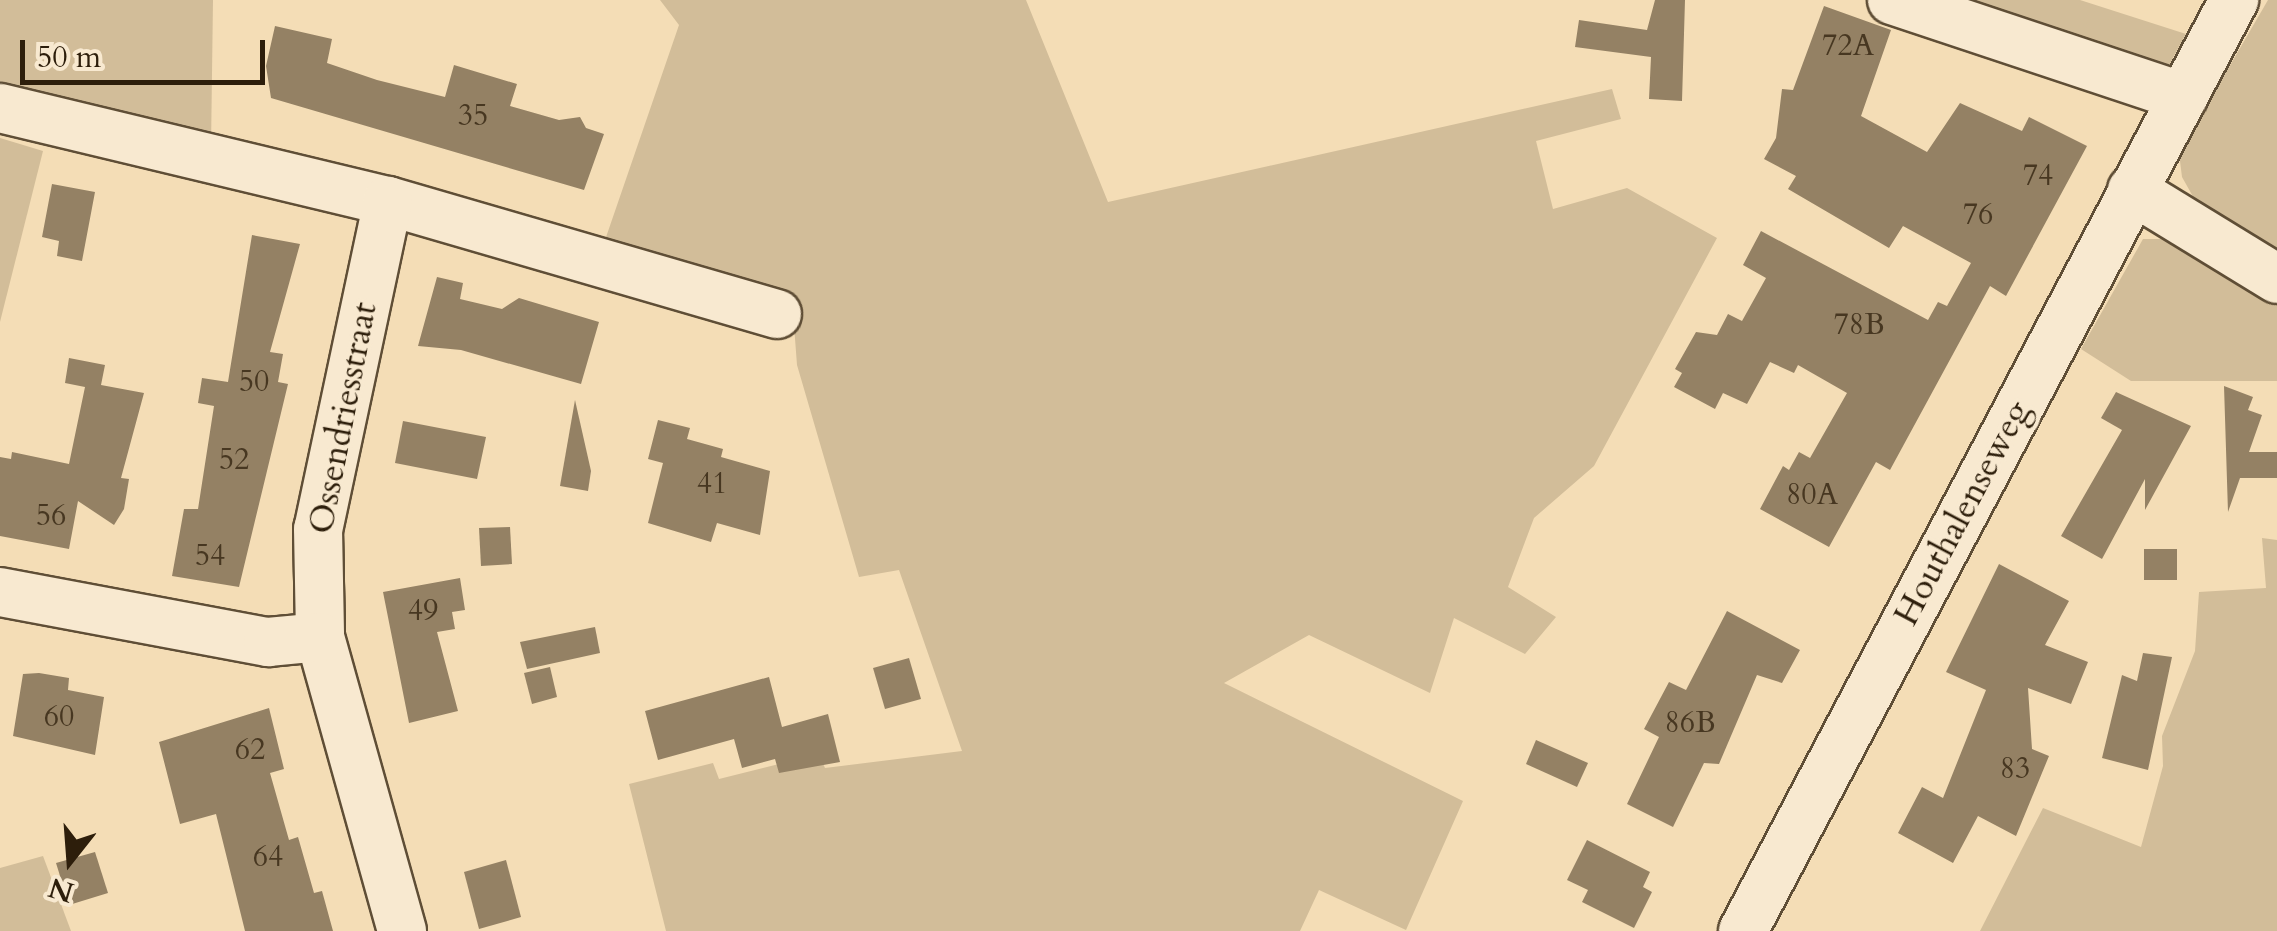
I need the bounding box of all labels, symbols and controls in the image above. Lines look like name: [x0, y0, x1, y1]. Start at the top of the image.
scale bar: [25, 20, 270, 82]
house number: 72A: [1822, 28, 1874, 64]
text: 50 m: [37, 37, 101, 78]
house number: 35: [458, 98, 488, 134]
house number: 74: [2023, 158, 2053, 194]
house number: 76: [1963, 197, 1993, 233]
street label: Ossendriesstraat: [300, 299, 386, 537]
house number: 78B: [1833, 307, 1885, 343]
house number: 50: [239, 364, 269, 400]
street label: Houthalenseweg: [1885, 393, 2039, 633]
house number: 52: [219, 442, 249, 478]
house number: 41: [697, 466, 727, 502]
house number: 80A: [1786, 477, 1838, 513]
house number: 56: [36, 498, 66, 534]
house number: 54: [195, 538, 225, 574]
house number: 49: [408, 593, 438, 629]
house number: 60: [44, 699, 74, 735]
house number: 86B: [1664, 705, 1716, 741]
house number: 62: [235, 732, 265, 768]
house number: 83: [2000, 751, 2030, 787]
north arrow: [20, 811, 120, 911]
house number: 64: [253, 839, 283, 875]
text: N: [44, 868, 78, 911]

